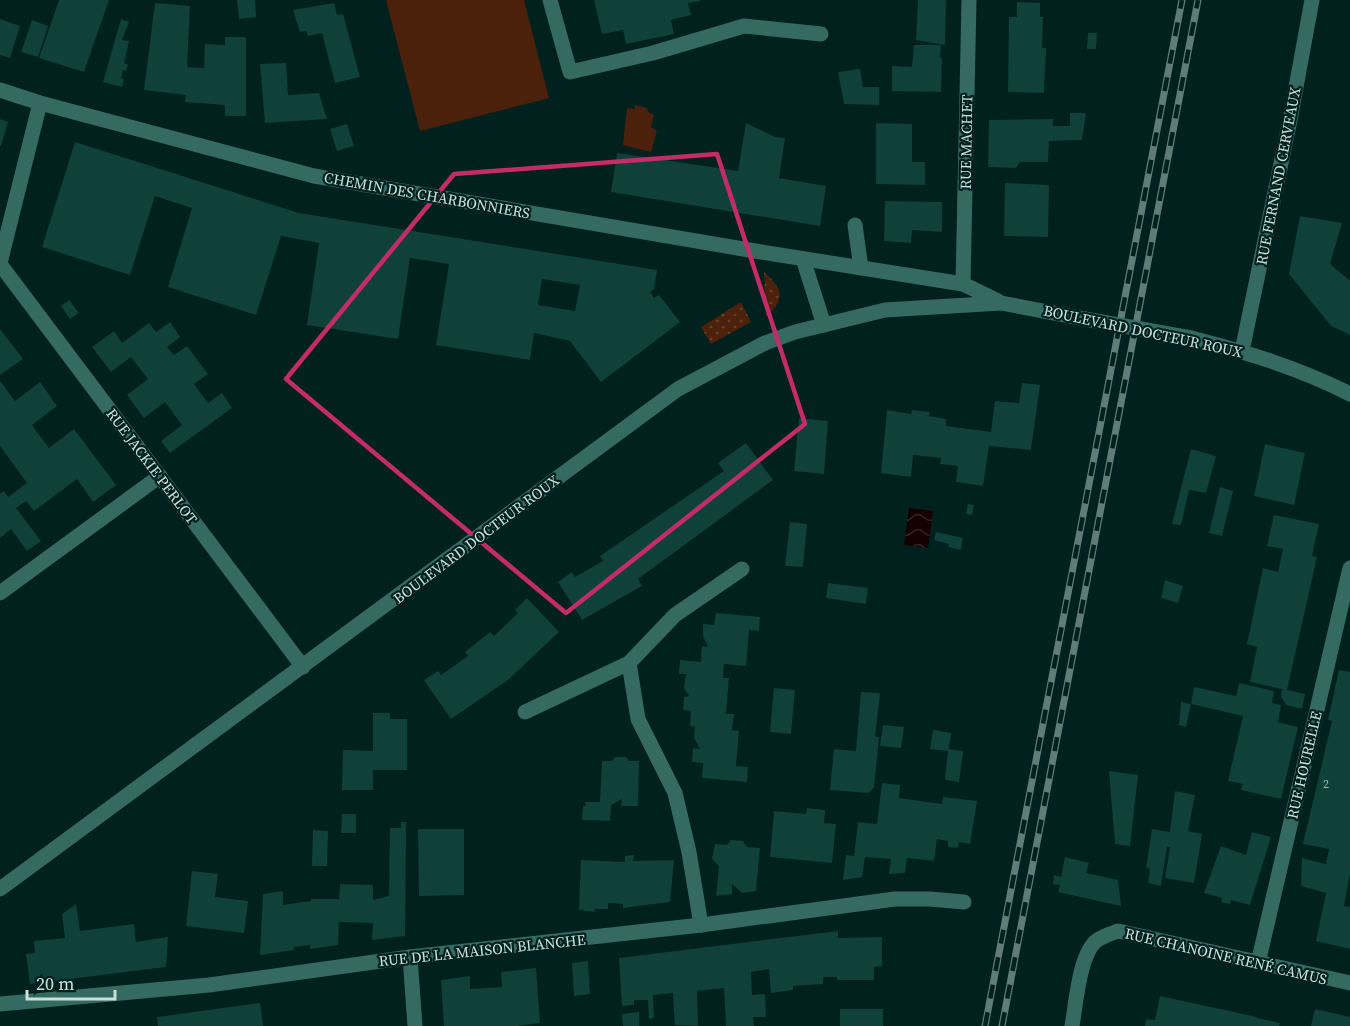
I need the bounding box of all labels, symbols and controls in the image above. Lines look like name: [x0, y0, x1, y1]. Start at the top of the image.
street label: RUE FERNAND CERVEAUX: [1250, 85, 1306, 267]
street label: RUE MACHET: [955, 94, 977, 190]
street label: CHEMIN DES CHARBONNIERS: [322, 167, 532, 224]
street label: BOULEVARD DOCTEUR ROUX: [1042, 300, 1245, 362]
street label: RUE JACKIE PERLOT: [101, 404, 203, 528]
street label: BOULEVARD DOCTEUR ROUX: [389, 469, 563, 608]
street label: RUE HOURELLE: [1281, 709, 1327, 821]
house number: 2: [1323, 776, 1329, 792]
street label: RUE CHANOINE RENÉ CAMUS: [1123, 923, 1329, 990]
street label: RUE DE LA MAISON BLANCHE: [378, 929, 586, 971]
scale bar: [27, 963, 116, 1001]
text: 20 m: [36, 971, 74, 996]

